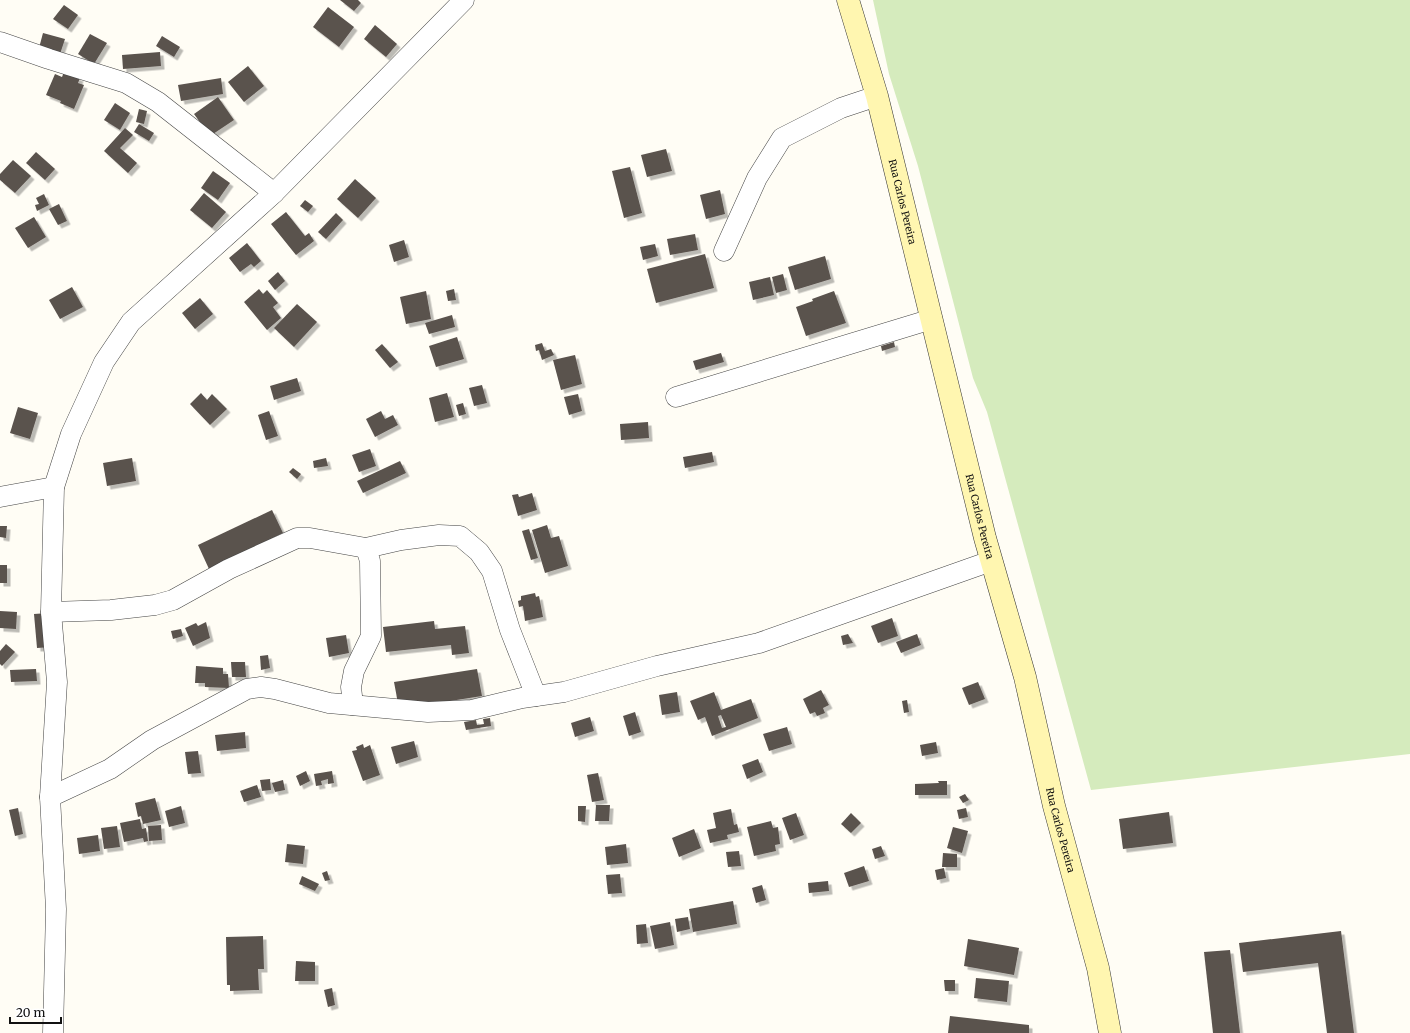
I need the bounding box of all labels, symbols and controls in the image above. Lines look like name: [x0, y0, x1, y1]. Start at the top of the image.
street label: Rua Carlos Pereira: [886, 158, 919, 246]
street label: Rua Carlos Pereira: [963, 473, 997, 561]
street label: Rua Carlos Pereira: [1043, 786, 1078, 875]
scale bar: [10, 999, 61, 1025]
text: 20 m: [16, 1005, 45, 1020]

